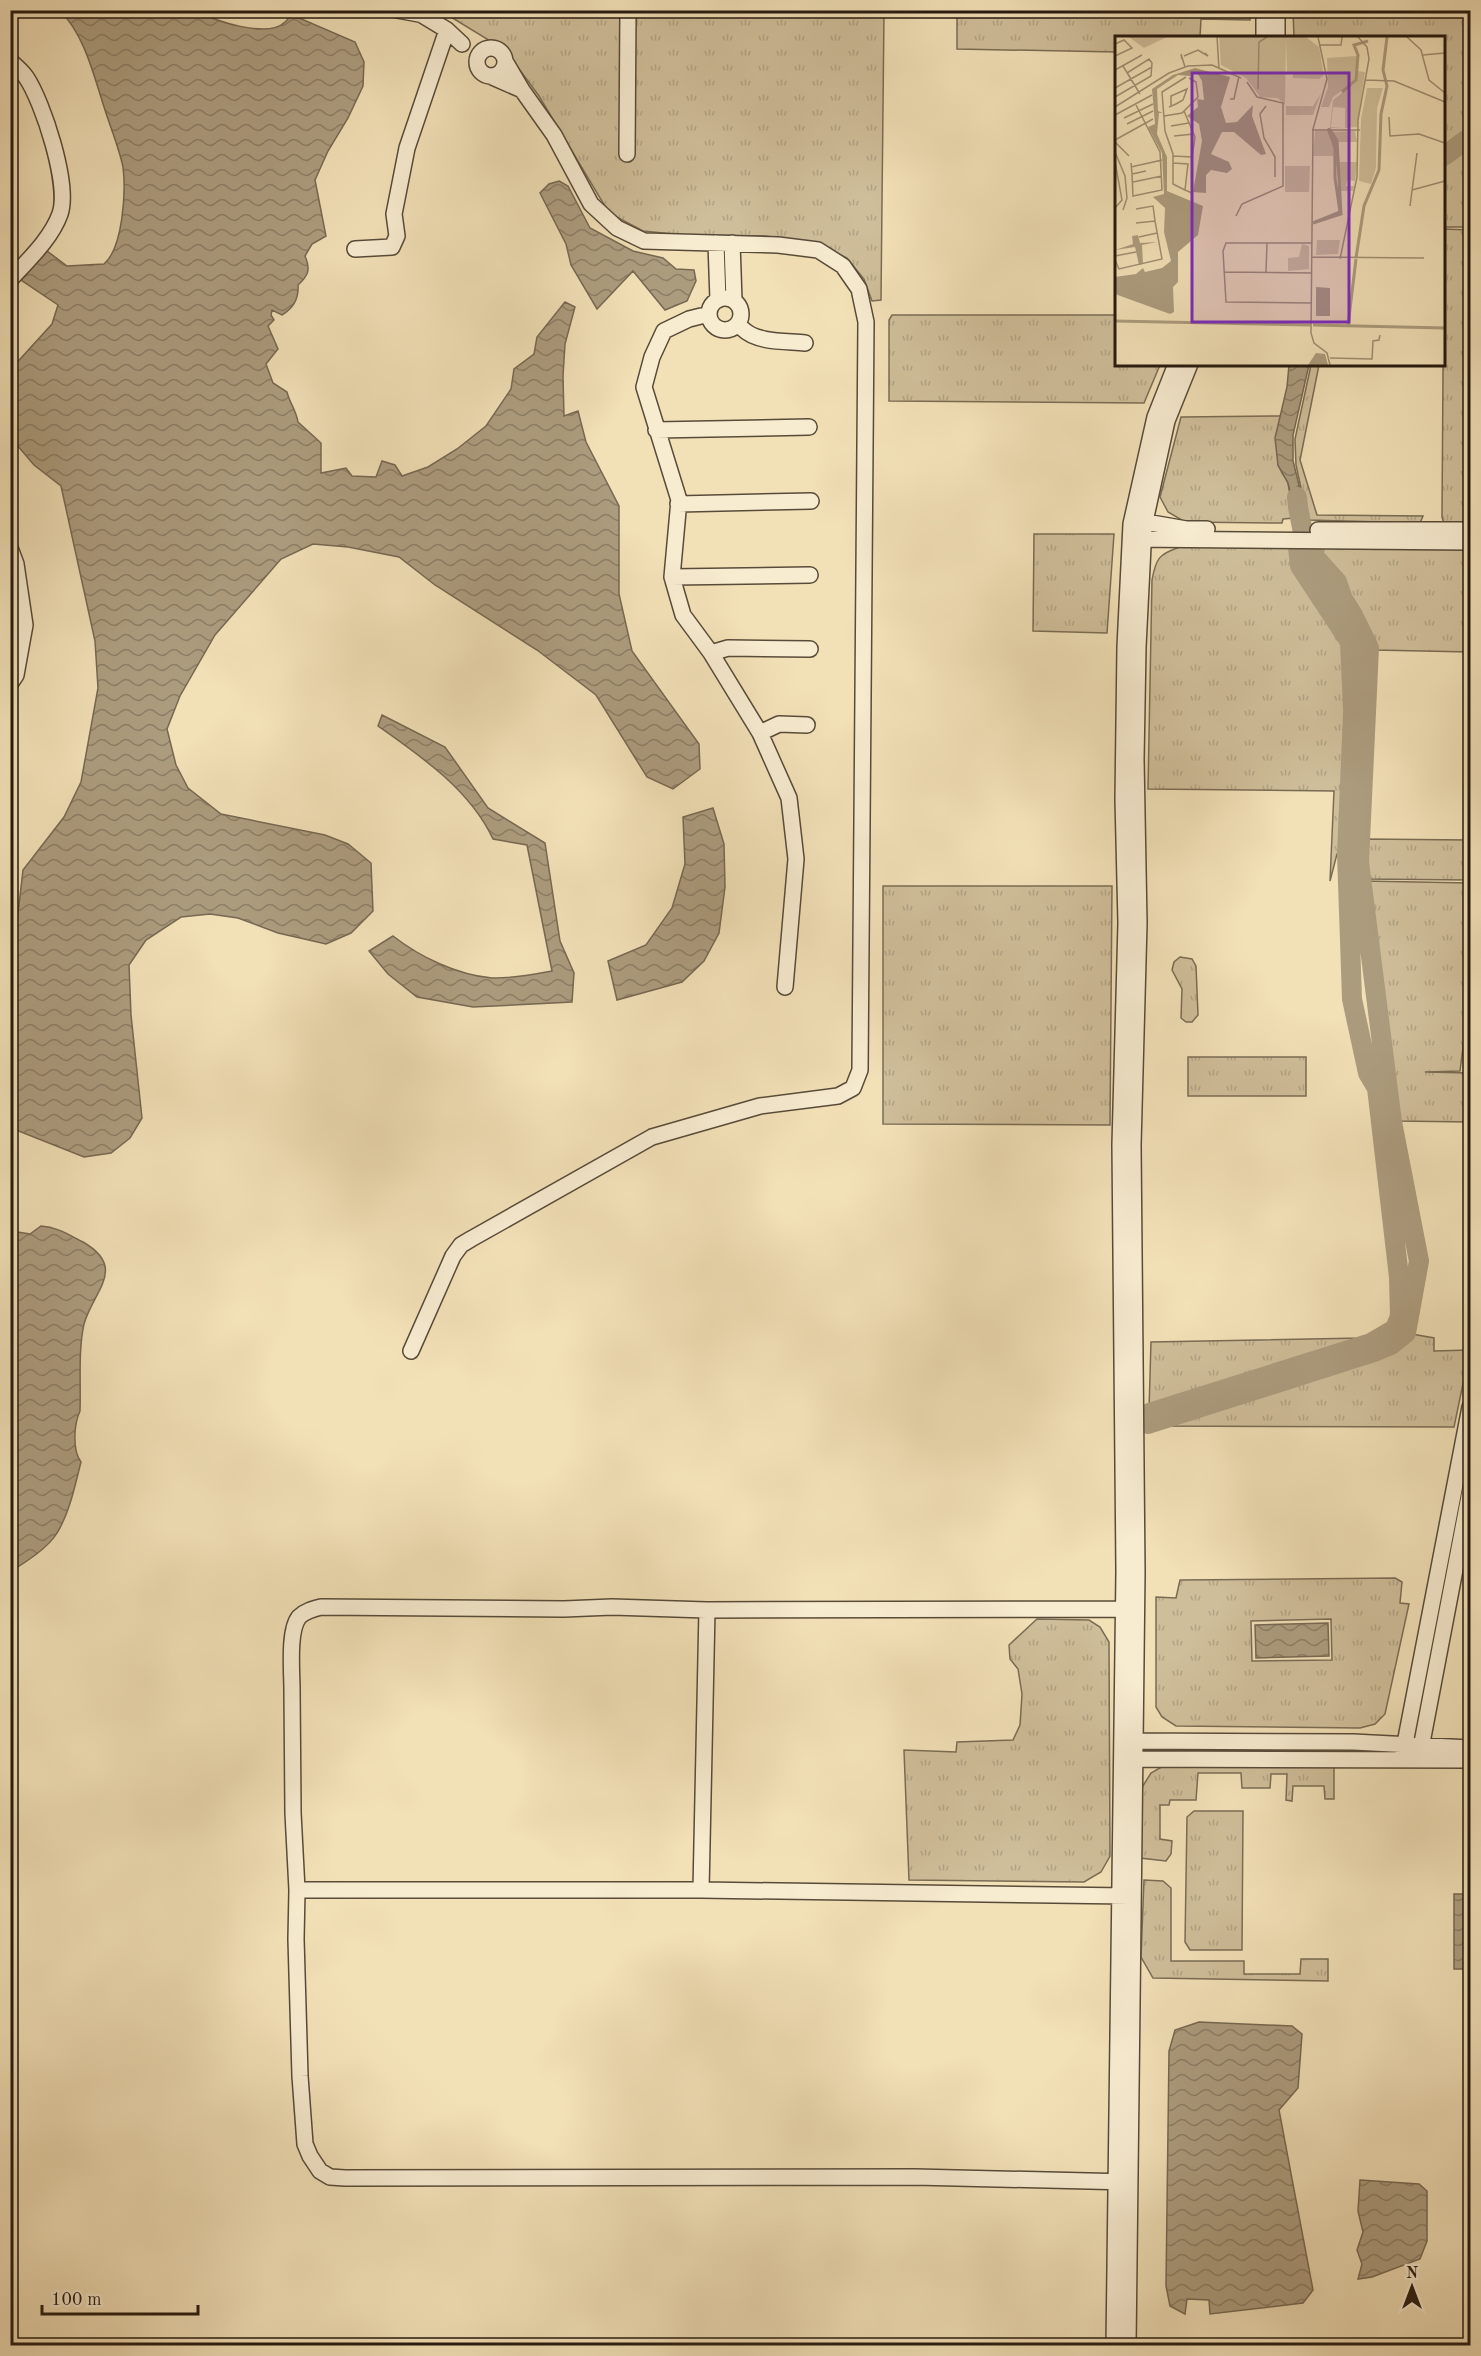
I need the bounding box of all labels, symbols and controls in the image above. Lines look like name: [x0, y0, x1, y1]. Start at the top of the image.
inset map: [1115, 36, 1445, 366]
north arrow: [1382, 2257, 1442, 2317]
text: N: [1406, 2266, 1419, 2282]
scale bar: [42, 2278, 198, 2316]
text: 100 m: [51, 2291, 102, 2309]

